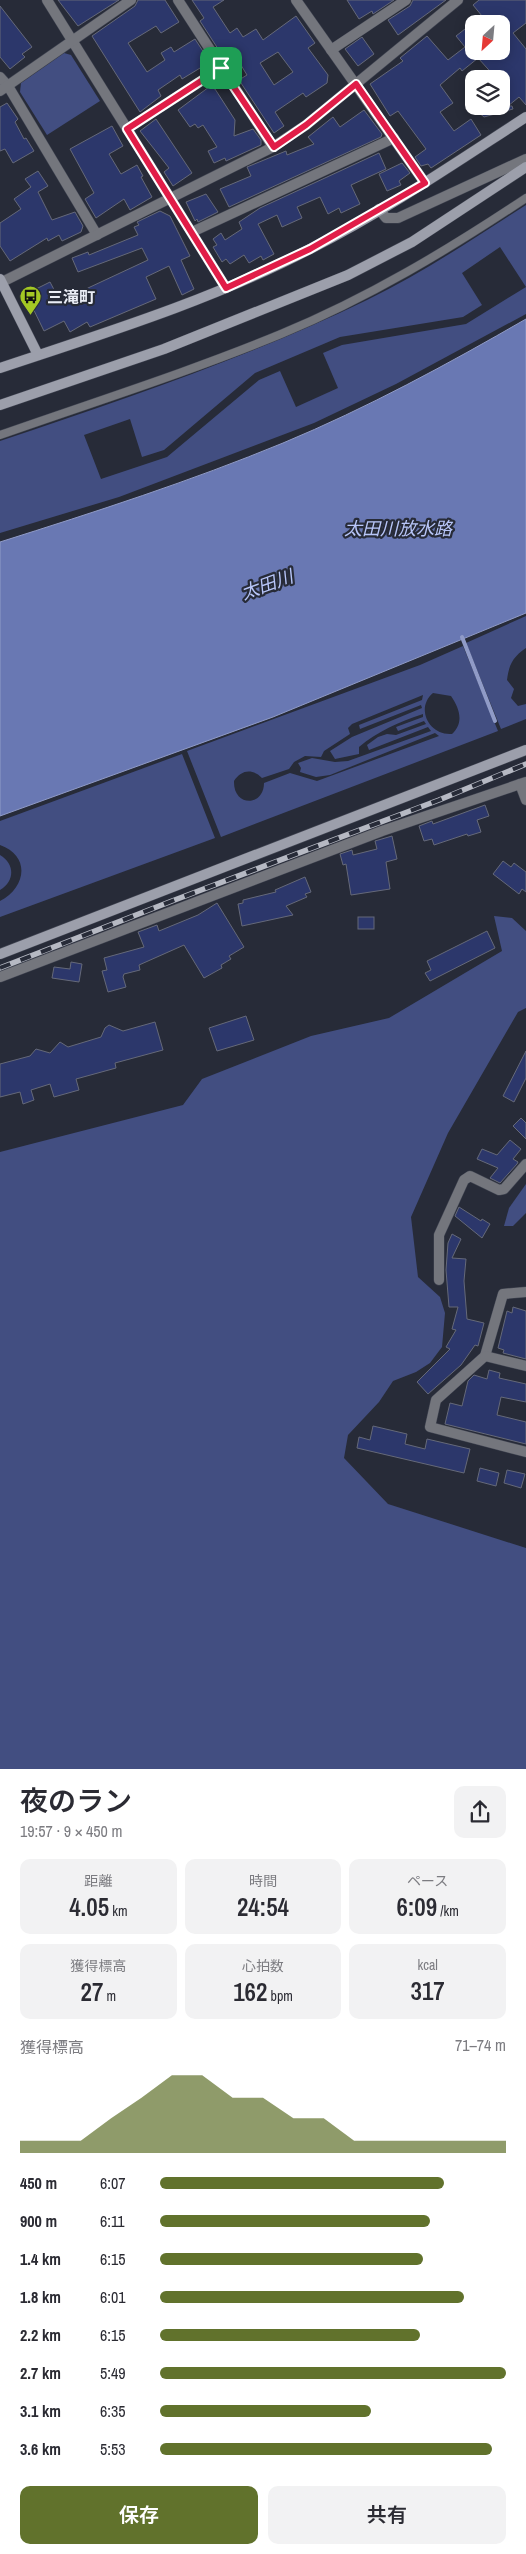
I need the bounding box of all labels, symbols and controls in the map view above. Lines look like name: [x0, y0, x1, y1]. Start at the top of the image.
north arrow: [465, 15, 510, 60]
map controls: [465, 15, 510, 115]
pin: [200, 47, 242, 89]
icon: arrive: [207, 54, 235, 82]
button: layers: [465, 70, 510, 115]
bus stop icon: 三滝町: [19, 285, 43, 316]
place label: 三滝町: [47, 286, 95, 308]
water label: 太田川放水路: [344, 516, 454, 541]
water label: 太田川: [237, 563, 298, 606]
text: 夜のラン: [20, 1782, 132, 1820]
button: share: [454, 1786, 506, 1838]
text: 19:57 · 9 × 450 m: [20, 1820, 123, 1842]
text: 距離: [84, 1872, 112, 1890]
text: 時間: [249, 1872, 277, 1890]
text: ペース: [407, 1872, 448, 1890]
text: 4.05: [69, 1890, 109, 1924]
text: 24:54: [237, 1890, 289, 1924]
text: 6:09: [396, 1890, 437, 1924]
text: km: [109, 1902, 128, 1920]
text: /km: [437, 1902, 459, 1920]
text: kcal: [417, 1956, 438, 1974]
text: 獲得標高: [70, 1957, 126, 1975]
text: 心拍数: [242, 1957, 284, 1975]
text: 317: [411, 1974, 445, 2008]
text: 27: [81, 1975, 103, 2009]
text: 162: [233, 1975, 267, 2009]
text: m: [103, 1987, 116, 2005]
text: bpm: [267, 1987, 293, 2005]
text: 71–74 m: [455, 2034, 506, 2056]
text: 獲得標高: [20, 2036, 84, 2058]
text: 450 m: [20, 2172, 57, 2194]
text: 6:07: [100, 2172, 126, 2194]
text: 900 m: [20, 2210, 57, 2232]
text: 6:11: [100, 2210, 125, 2232]
text: 1.4 km: [20, 2248, 61, 2270]
text: 6:15: [100, 2248, 126, 2270]
text: 1.8 km: [20, 2286, 61, 2308]
text: 6:01: [100, 2286, 126, 2308]
text: 2.2 km: [20, 2324, 61, 2346]
text: 6:15: [100, 2324, 126, 2346]
text: 2.7 km: [20, 2362, 61, 2384]
text: 5:49: [100, 2362, 126, 2384]
text: 3.1 km: [20, 2400, 61, 2422]
text: 6:35: [100, 2400, 126, 2422]
text: 3.6 km: [20, 2438, 61, 2460]
text: 5:53: [100, 2438, 126, 2460]
button: 保存: [20, 2486, 258, 2544]
button: 共有: [268, 2486, 506, 2544]

